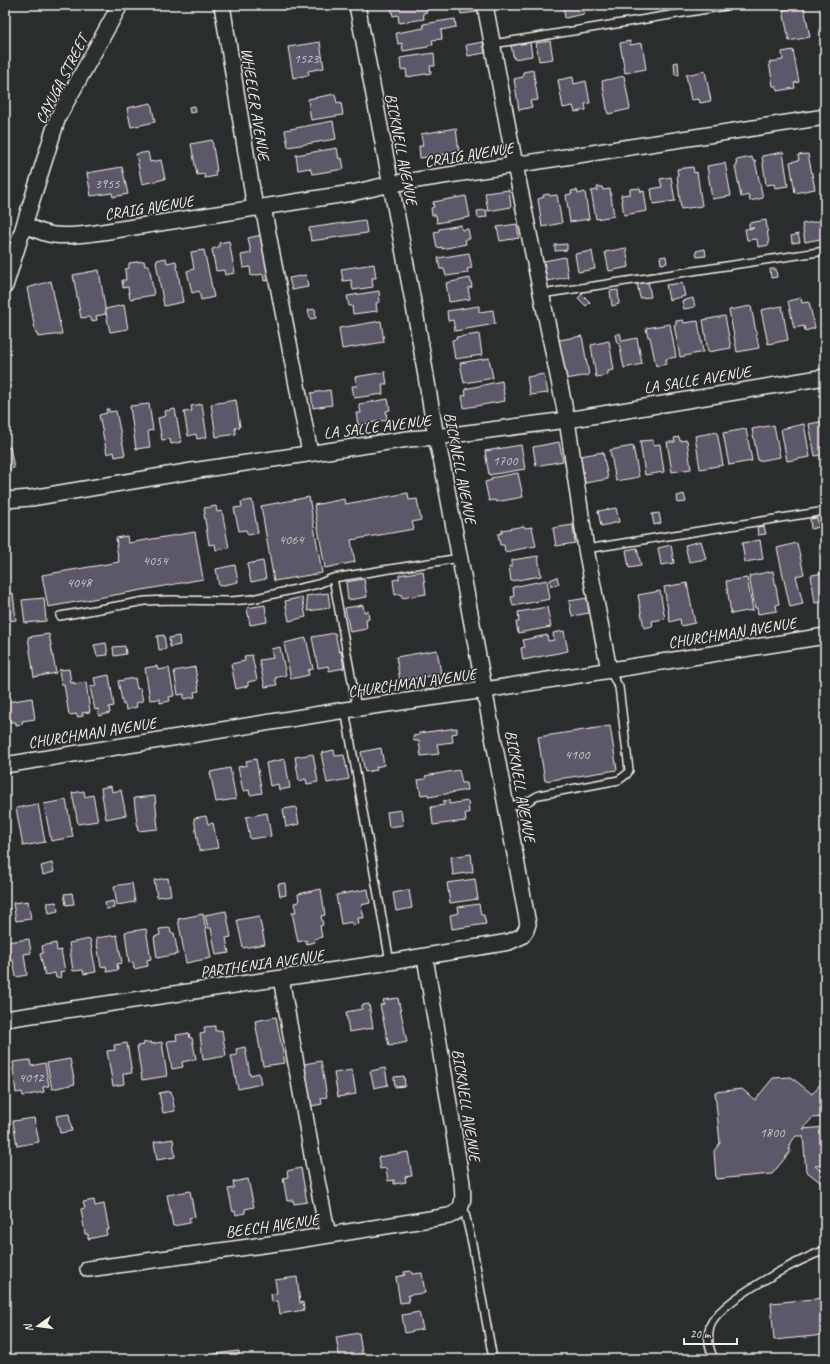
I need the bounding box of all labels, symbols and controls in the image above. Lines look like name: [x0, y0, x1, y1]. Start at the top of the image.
street label: CAYUGA STREET: [31, 28, 95, 127]
street label: WHEELER AVENUE: [236, 47, 274, 164]
house number: 1523: [293, 50, 320, 67]
street label: BICKNELL AVENUE: [380, 92, 422, 209]
street label: CRAIG AVENUE: [423, 138, 517, 172]
house number: 3955: [94, 175, 120, 192]
street label: CRAIG AVENUE: [103, 191, 197, 225]
street label: LA SALLE AVENUE: [642, 361, 755, 398]
street label: LA SALLE AVENUE: [322, 410, 434, 443]
street label: BICKNELL AVENUE: [439, 411, 481, 528]
house number: 1700: [492, 452, 519, 469]
house number: 4064: [278, 531, 305, 548]
house number: 4054: [142, 552, 169, 569]
house number: 4048: [66, 574, 93, 591]
street label: CHURCHMAN AVENUE: [667, 613, 800, 653]
street label: CHURCHMAN AVENUE: [347, 664, 480, 702]
street label: CHURCHMAN AVENUE: [27, 713, 160, 753]
street label: BICKNELL AVENUE: [500, 729, 540, 846]
house number: 4100: [564, 746, 591, 763]
street label: PARTHENIA AVENUE: [199, 945, 327, 983]
street label: BICKNELL AVENUE: [447, 1048, 485, 1165]
house number: 4012: [18, 1069, 45, 1086]
house number: 1800: [759, 1124, 786, 1141]
street label: BEECH AVENUE: [224, 1209, 322, 1242]
north arrow: [18, 1306, 58, 1346]
scale bar: [684, 1320, 737, 1346]
text: N: [20, 1321, 36, 1333]
text: 20 m: [690, 1326, 712, 1342]

